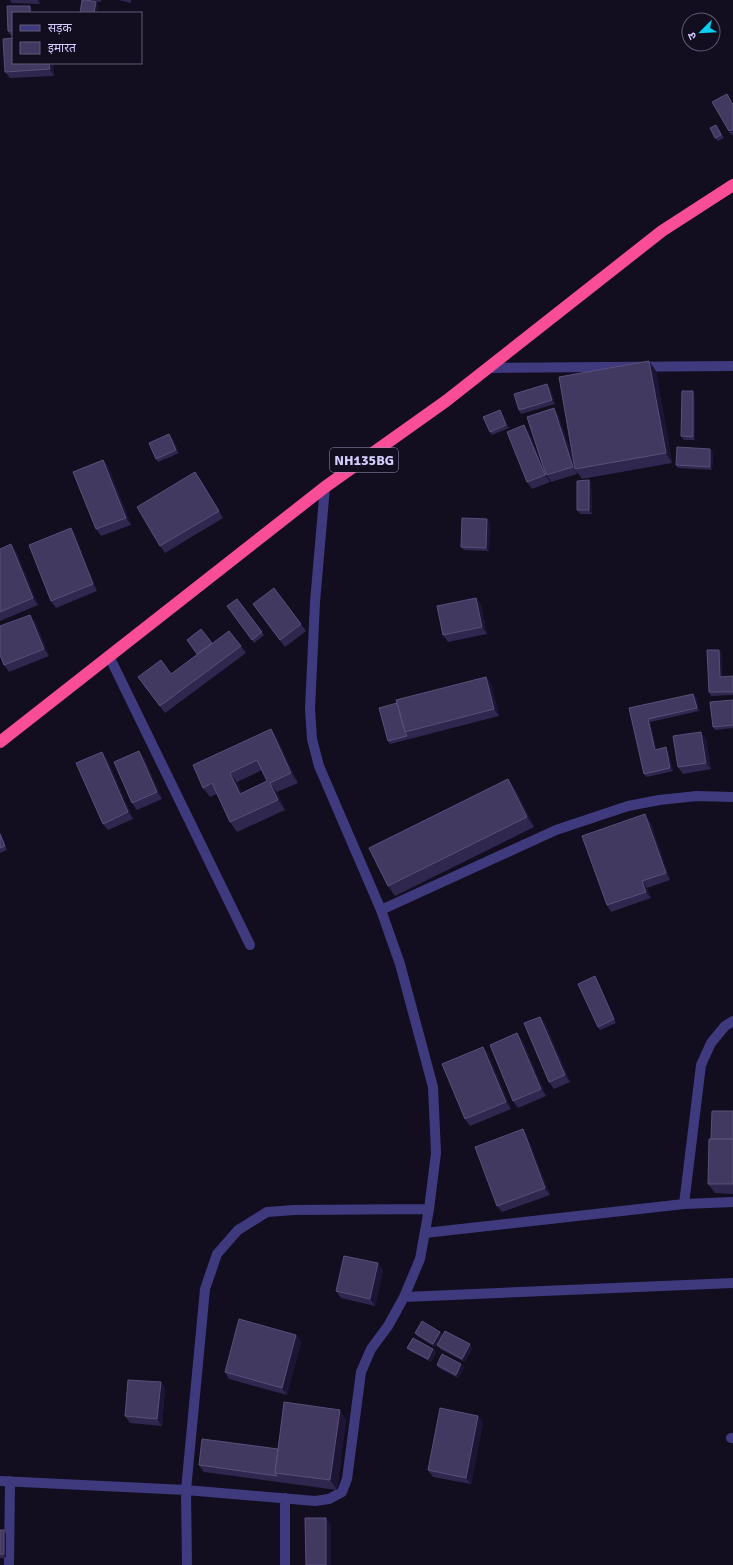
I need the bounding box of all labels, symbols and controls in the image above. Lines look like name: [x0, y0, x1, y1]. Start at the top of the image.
legend: [12, 12, 142, 64]
north arrow: [681, 12, 721, 52]
text: सड़क: [48, 21, 73, 36]
text: उ: [685, 30, 700, 41]
text: इमारत: [48, 41, 77, 56]
road number: NH135BG: [330, 448, 398, 472]

